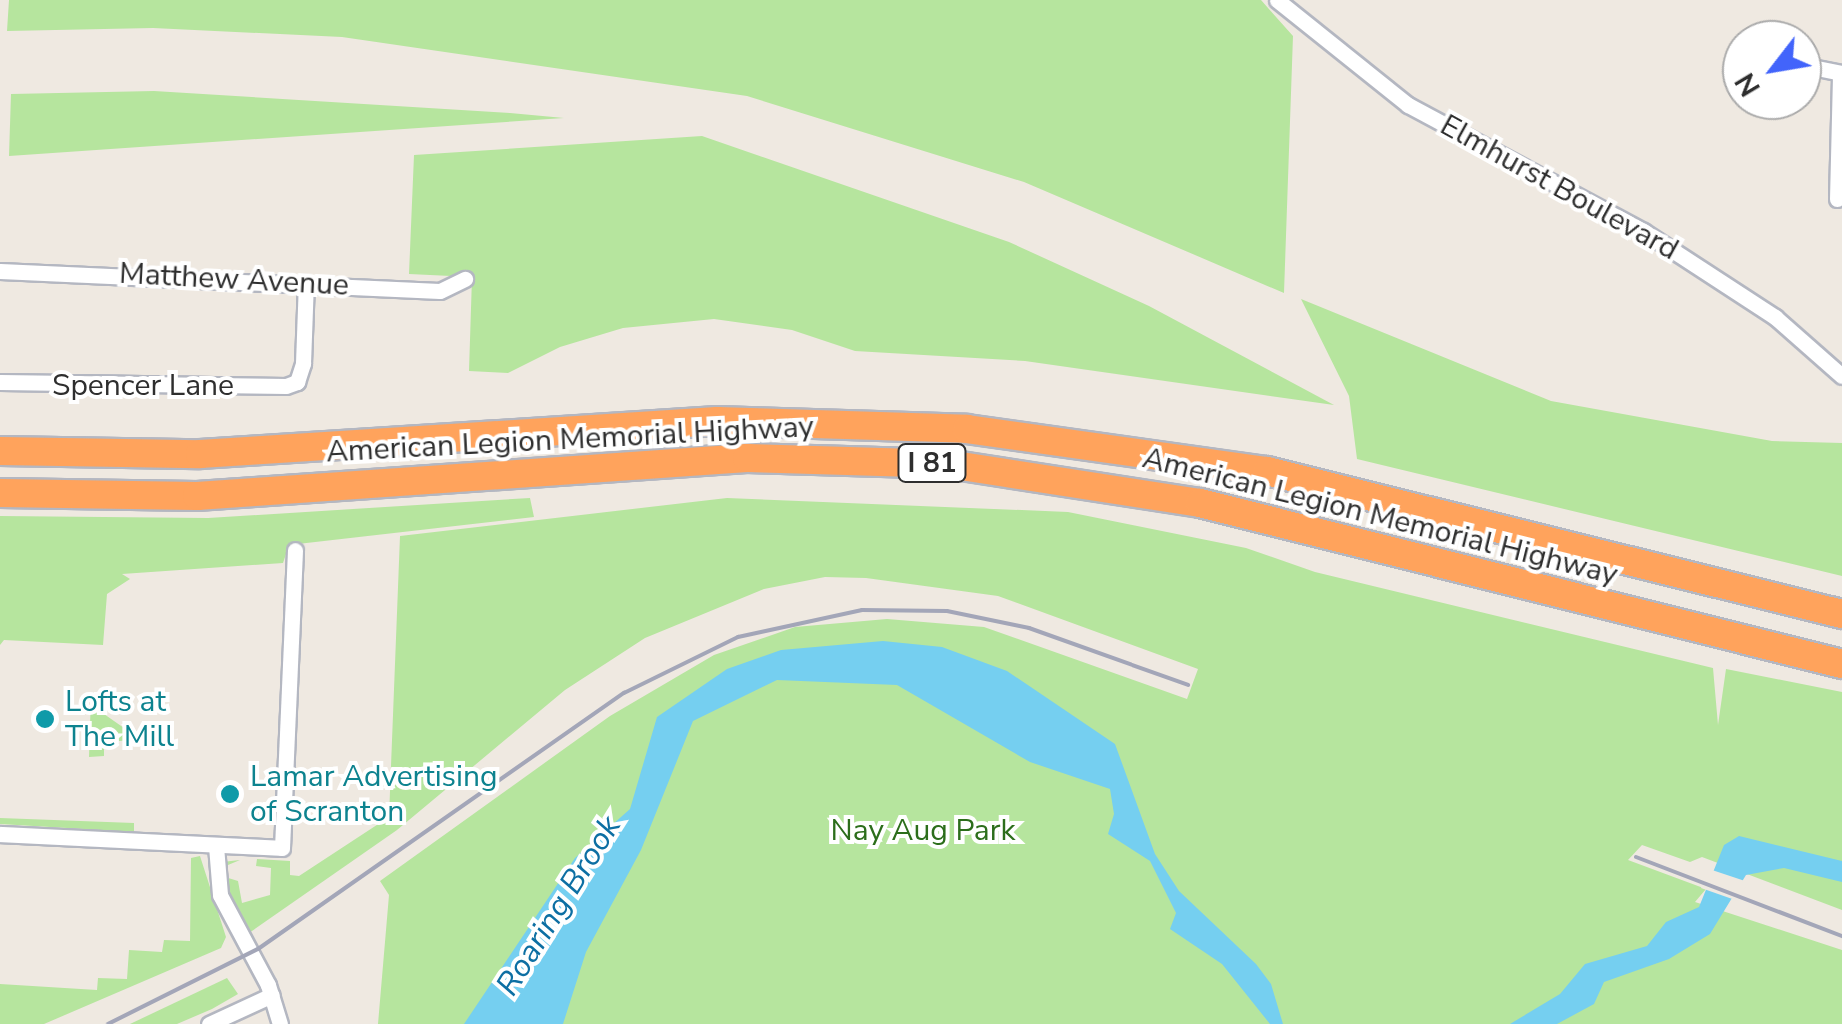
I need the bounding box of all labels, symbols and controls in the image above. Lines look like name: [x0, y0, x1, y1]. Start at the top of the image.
north arrow: [1722, 20, 1822, 120]
text: N: [1726, 66, 1770, 103]
street label: Elmhurst Boulevard: [1434, 108, 1684, 268]
street label: Matthew Avenue: [118, 256, 350, 304]
street label: Spencer Lane: [52, 368, 234, 404]
street label: American Legion Memorial Highway: [325, 409, 815, 471]
road number: I 81: [897, 440, 967, 486]
street label: American Legion Memorial Highway: [1139, 440, 1621, 594]
place label: Lofts at The Mill: [65, 684, 174, 754]
marker: Lofts at The Mill: [34, 708, 56, 730]
place label: Lamar Advertising of Scranton: [250, 759, 498, 830]
marker: Lamar Advertising of Scranton: [219, 783, 241, 805]
water label: Roaring Brook: [489, 809, 629, 1003]
park label: Nay Aug Park: [831, 813, 1015, 849]

